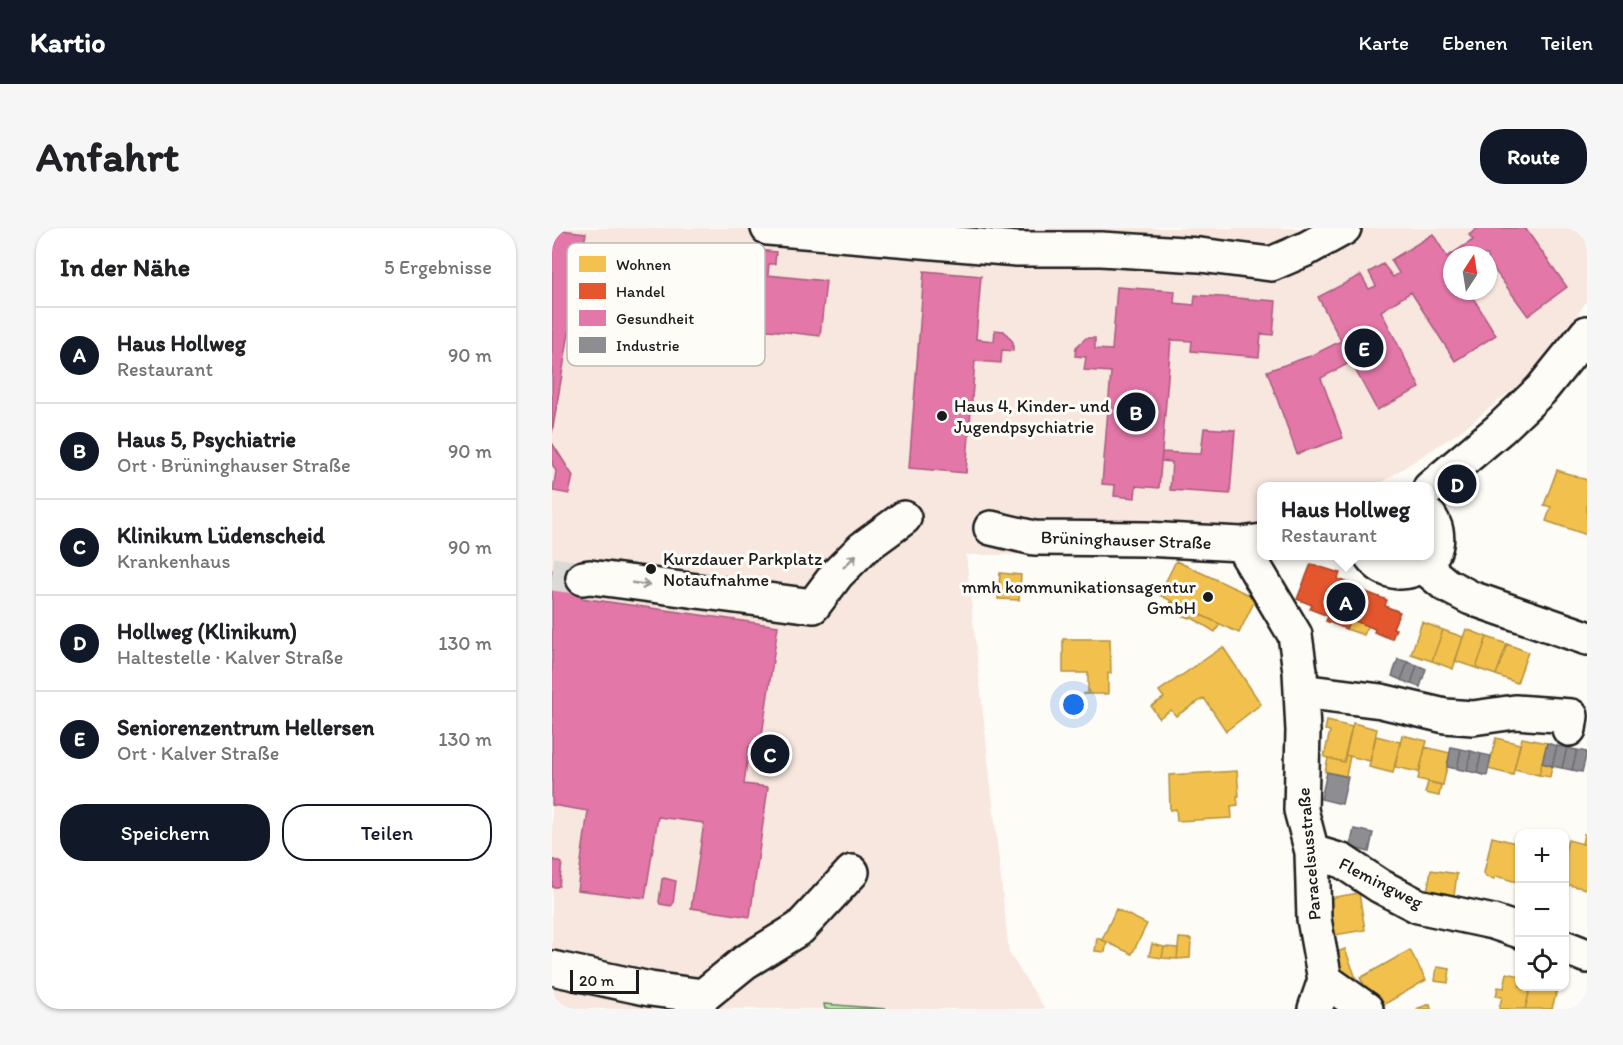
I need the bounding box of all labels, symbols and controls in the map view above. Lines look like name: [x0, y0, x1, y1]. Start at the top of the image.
text: Kartio: [30, 25, 105, 59]
text: Karte: [1359, 30, 1409, 55]
text: Ebenen: [1442, 30, 1508, 55]
text: Teilen: [1541, 30, 1593, 55]
button: Route: [1480, 129, 1587, 184]
text: Anfahrt: [36, 131, 179, 182]
legend: [567, 243, 765, 366]
north arrow: [1443, 246, 1497, 300]
text: In der Nähe: [60, 251, 190, 283]
text: 5 Ergebnisse: [384, 255, 492, 279]
text: Wohnen: [616, 255, 671, 274]
text: Handel: [616, 282, 666, 301]
text: Gesundheit: [616, 309, 694, 328]
pin: E: [1344, 326, 1384, 370]
text: Haus Hollweg: [117, 330, 246, 357]
text: Industrie: [616, 336, 680, 355]
text: A: [73, 343, 86, 367]
text: 90 m: [448, 343, 492, 367]
text: Restaurant: [117, 357, 213, 381]
pin: B: [1116, 390, 1156, 435]
place label: Haus 4, Kinder- und Jugendpsychiatrie: [954, 395, 1110, 438]
marker: Haus 4, Kinder- und Jugendpsychiatrie: [935, 409, 949, 423]
text: Haus 5, Psychiatrie: [117, 426, 296, 453]
text: B: [73, 439, 86, 463]
text: 90 m: [448, 439, 492, 463]
text: Ort · Brüninghauser Straße: [117, 453, 351, 477]
pin: D: [1438, 462, 1476, 506]
popup: [1257, 482, 1434, 560]
text: Haus Hollweg: [1281, 496, 1410, 523]
text: Klinikum Lüdenscheid: [117, 522, 325, 549]
text: Restaurant: [1281, 523, 1377, 547]
street label: Brüninghauser Straße: [1040, 526, 1212, 554]
text: C: [73, 535, 86, 559]
text: 90 m: [448, 535, 492, 559]
place label: Kurzdauer Parkplatz Notaufnahme: [663, 548, 823, 591]
text: Krankenhaus: [117, 549, 230, 573]
one-way arrow: [843, 554, 857, 569]
marker: Kurzdauer Parkplatz Notaufnahme: [644, 562, 658, 576]
place label: mmh kommunikationsagentur GmbH: [962, 576, 1197, 619]
one-way arrow: [631, 578, 651, 589]
pin: A: [1326, 580, 1366, 625]
marker: mmh kommunikationsagentur GmbH: [1201, 590, 1215, 604]
text: Hollweg (Klinikum): [117, 618, 297, 645]
text: D: [73, 631, 86, 655]
text: 130 m: [438, 631, 492, 655]
text: Haltestelle · Kalver Straße: [117, 645, 343, 669]
your location: [1059, 690, 1088, 719]
text: Seniorenzentrum Hellersen: [117, 714, 375, 741]
text: E: [74, 727, 85, 751]
text: 130 m: [438, 727, 492, 751]
pin: C: [750, 732, 790, 776]
text: Ort · Kalver Straße: [117, 741, 279, 765]
street label: Paracelsusstraße: [1292, 787, 1326, 921]
button: Speichern: [60, 804, 270, 861]
button: Teilen: [282, 804, 492, 861]
map controls: [1515, 829, 1569, 991]
button: +: [1515, 829, 1569, 883]
street label: Flemingweg: [1335, 852, 1427, 914]
button: −: [1515, 883, 1569, 937]
button: locate: [1515, 937, 1569, 991]
scale bar: [570, 967, 639, 994]
text: 20 m: [579, 971, 614, 990]

